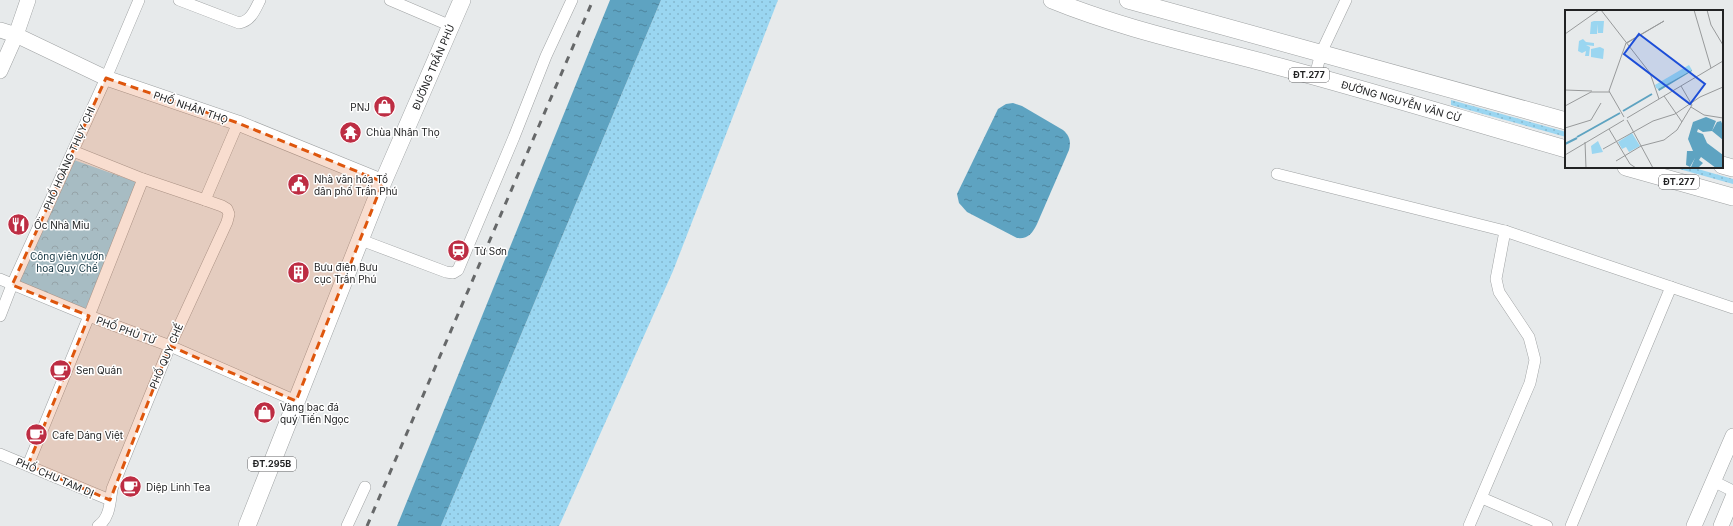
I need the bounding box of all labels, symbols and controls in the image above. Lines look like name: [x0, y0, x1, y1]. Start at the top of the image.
inset map: [1565, 10, 1723, 168]
street label: ĐƯỜNG TRẦN PHÚ: [408, 22, 456, 111]
road number: ĐT.277: [1289, 68, 1329, 82]
street label: ĐƯỜNG NGUYỄN VĂN CỪ: [1340, 75, 1464, 124]
street label: PHỐ NHÂN THỌ: [152, 87, 231, 125]
shop icon: PNJ: [372, 94, 398, 120]
place label: PNJ: [350, 101, 370, 113]
street label: PHỐ HOÀNG THỤY CHI: [39, 104, 97, 212]
temple icon: Chùa Nhân Thọ: [337, 119, 363, 145]
place label: Chùa Nhân Thọ: [366, 126, 440, 138]
public building icon: Nhà văn hóa Tổ dân phố Trần Phú: [285, 172, 311, 198]
place label: Nhà văn hóa Tổ dân phố Trần Phú: [314, 173, 398, 197]
road number: ĐT.277: [1659, 175, 1699, 189]
restaurant icon: Ốc Nhà Miu: [6, 212, 32, 238]
place label: Ốc Nhà Miu: [34, 217, 90, 231]
station icon: Từ Sơn: [446, 238, 472, 264]
place label: Từ Sơn: [474, 245, 507, 257]
park label: Công viên vườn hoa Quy Chế: [30, 250, 104, 274]
building icon: Bưu điện Bưu cục Trần Phú: [285, 260, 311, 286]
place label: Bưu điện Bưu cục Trần Phú: [314, 261, 378, 285]
street label: PHỐ PHỦ TỪ: [95, 312, 159, 346]
street label: PHỐ QUY CHẾ: [145, 321, 185, 390]
cafe icon: Sen Quán: [47, 357, 73, 383]
place label: Sen Quán: [76, 364, 122, 376]
shop icon: Vàng bạc đá quý Tiến Ngọc: [252, 400, 278, 426]
place label: Vàng bạc đá quý Tiến Ngọc: [280, 401, 350, 425]
cafe icon: Cafe Dáng Việt: [23, 422, 49, 448]
place label: Cafe Dáng Việt: [52, 429, 124, 441]
street label: PHỐ CHU TAM DỊ: [14, 453, 97, 500]
road number: ĐT.295B: [248, 457, 296, 471]
cafe icon: Diệp Linh Tea: [117, 474, 143, 500]
place label: Diệp Linh Tea: [146, 481, 210, 493]

